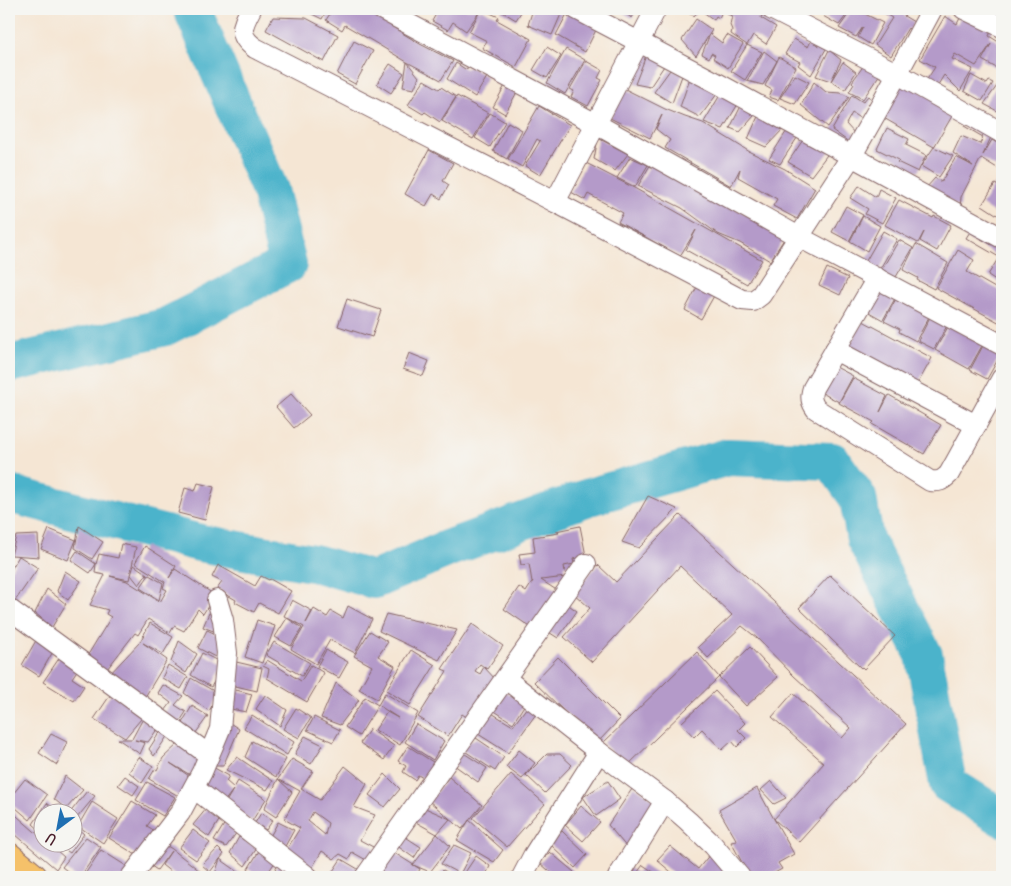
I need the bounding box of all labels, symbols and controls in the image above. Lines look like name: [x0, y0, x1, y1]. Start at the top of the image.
north arrow: [32, 804, 82, 854]
text: U: [42, 829, 60, 849]

